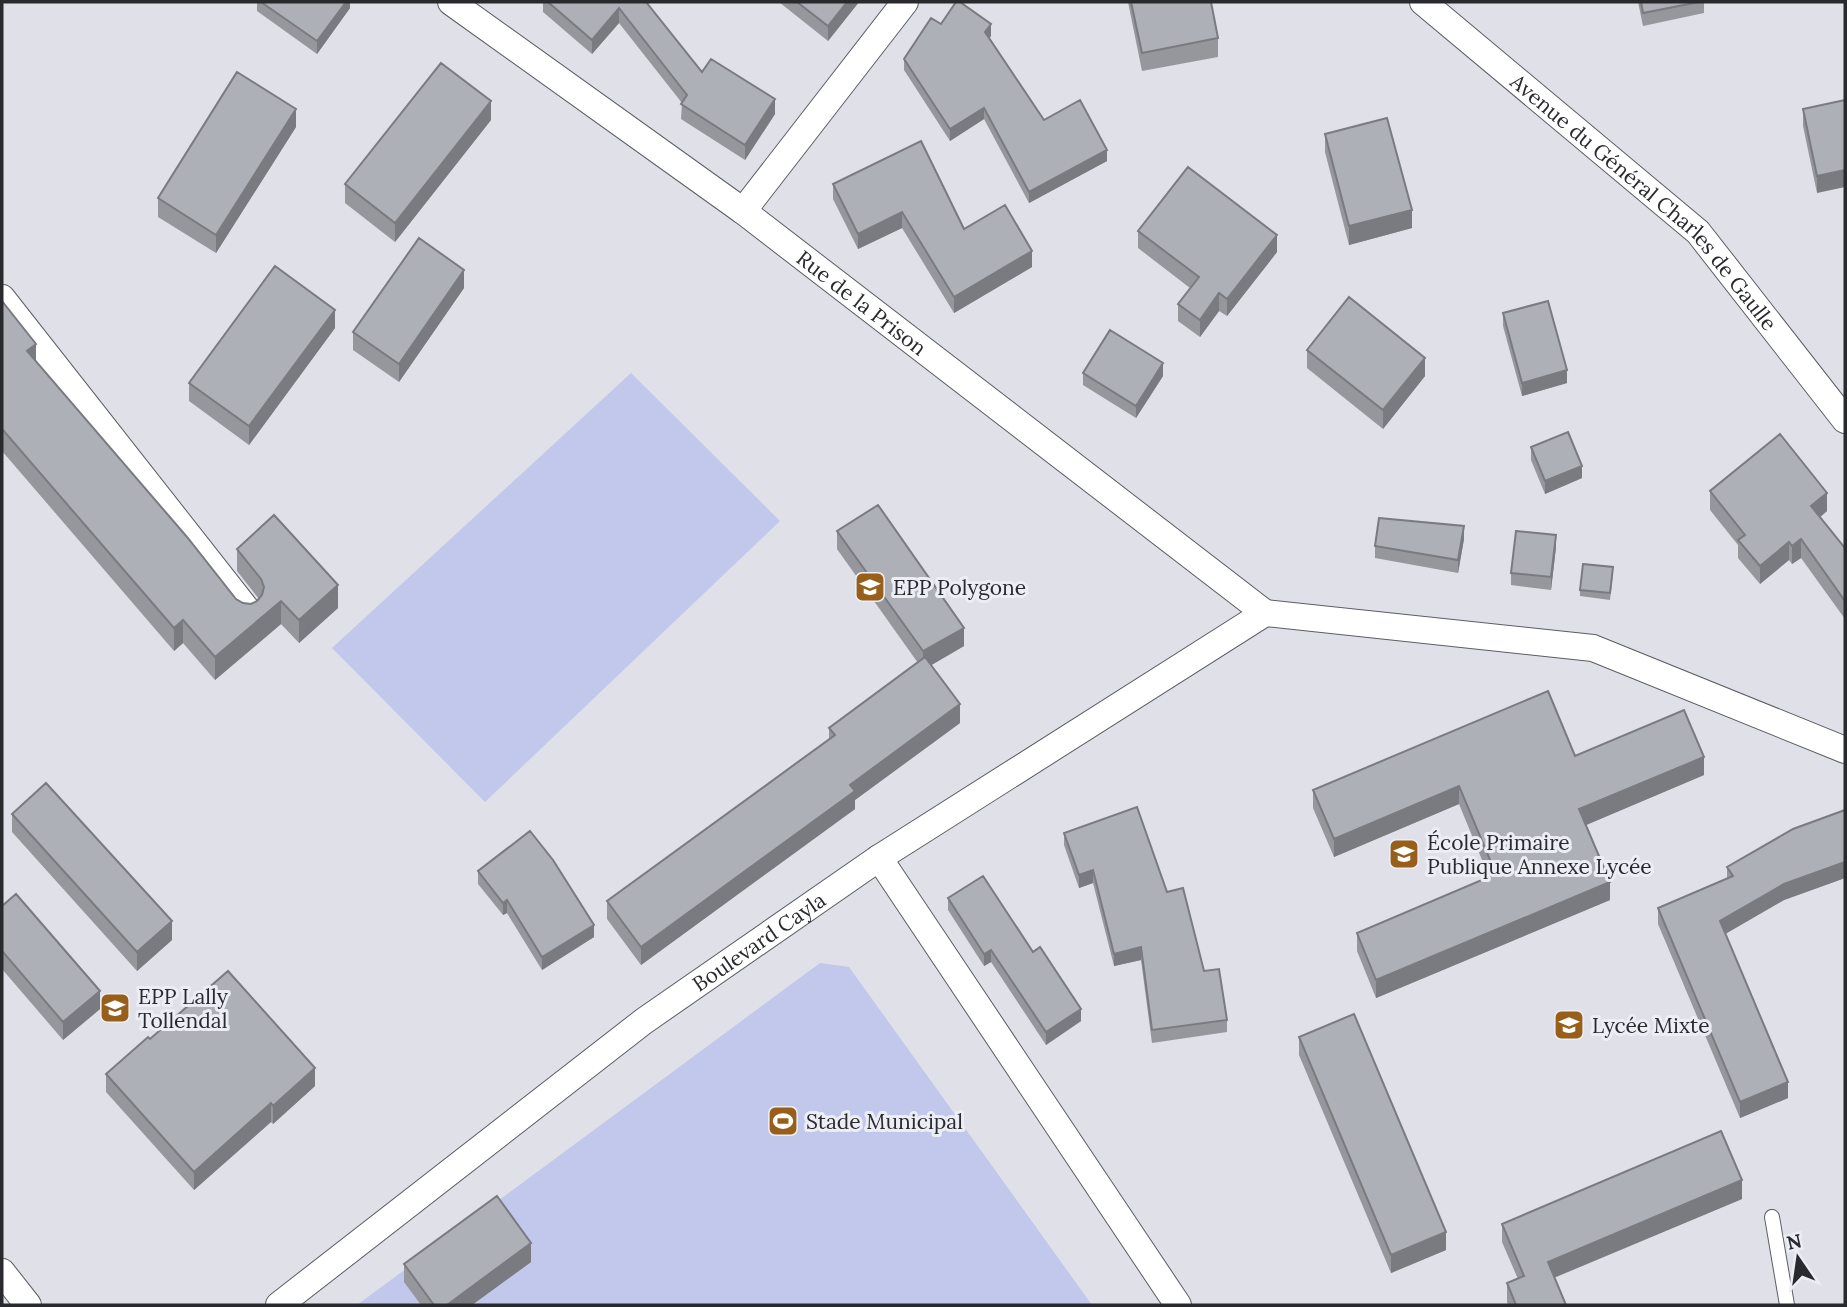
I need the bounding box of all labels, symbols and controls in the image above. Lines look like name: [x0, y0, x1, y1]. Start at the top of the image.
street label: Avenue du Général Charles de Gaulle: [1504, 67, 1783, 336]
street label: Rue de la Prison: [791, 244, 932, 361]
school or university icon: EPP Polygone: [853, 570, 887, 604]
place label: EPP Polygone: [893, 574, 1026, 601]
place label: École Primaire Publique Annexe Lycée: [1427, 829, 1652, 880]
school or university icon: École Primaire Publique Annexe Lycée: [1387, 837, 1421, 871]
street label: Boulevard Cayla: [687, 886, 831, 997]
place label: EPP Lally Tollendal: [138, 983, 228, 1034]
school or university icon: EPP Lally Tollendal: [98, 991, 132, 1025]
school or university icon: Lycée Mixte: [1552, 1008, 1586, 1042]
place label: Lycée Mixte: [1592, 1012, 1710, 1039]
sports icon: Stade Municipal: [766, 1104, 800, 1138]
place label: Stade Municipal: [806, 1108, 963, 1135]
north arrow: [1763, 1223, 1833, 1293]
text: N: [1784, 1228, 1804, 1255]

